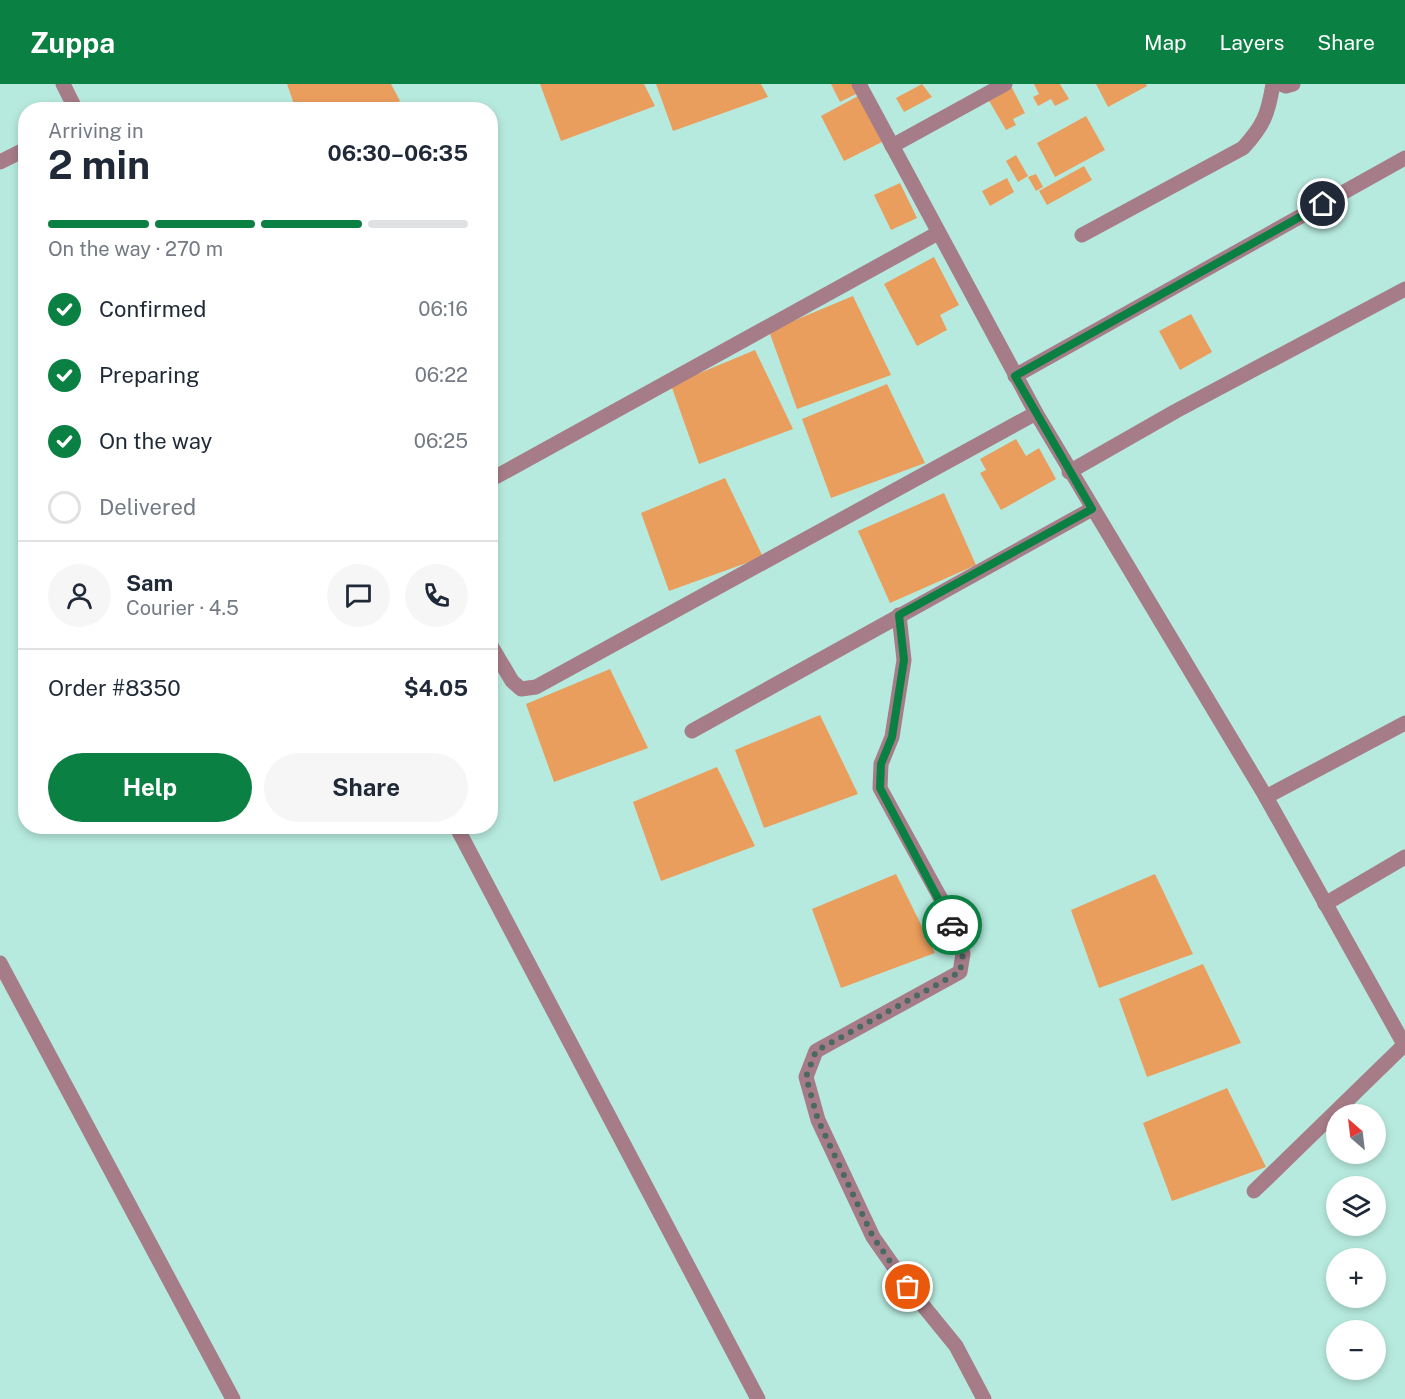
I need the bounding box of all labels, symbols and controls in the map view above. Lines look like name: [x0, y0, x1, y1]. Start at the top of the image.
text: Zuppa: [30, 26, 115, 59]
text: Map: [1144, 30, 1187, 55]
text: Layers: [1220, 30, 1284, 55]
text: Share: [1317, 30, 1375, 55]
text: Arriving in: [48, 119, 143, 143]
text: 06:30–06:35: [328, 140, 468, 166]
text: 2 min: [48, 142, 150, 188]
pin: [1297, 178, 1348, 229]
icon: home: [1306, 187, 1339, 220]
text: On the way · 270 m: [48, 237, 223, 261]
icon: check: [48, 293, 81, 326]
text: Confirmed: [99, 296, 206, 322]
text: 06:16: [418, 297, 468, 321]
icon: check: [48, 359, 81, 392]
text: Preparing: [99, 362, 200, 388]
text: 06:22: [415, 363, 468, 387]
icon: check: [48, 425, 81, 458]
text: On the way: [99, 428, 212, 454]
text: 06:25: [414, 429, 468, 453]
text: Delivered: [99, 494, 196, 520]
button: person: [48, 564, 111, 627]
button: chat: [327, 564, 390, 627]
button: phone: [405, 564, 468, 627]
text: Sam: [126, 570, 173, 596]
text: Courier · 4.5: [126, 596, 239, 620]
text: Order #8350: [48, 675, 181, 701]
text: $4.05: [404, 675, 468, 701]
button: Help: [48, 753, 252, 822]
button: Share: [264, 753, 468, 822]
courier: [922, 895, 982, 955]
icon: car: [936, 909, 969, 942]
north arrow: [1326, 1104, 1386, 1164]
map controls: [1326, 1104, 1386, 1380]
button: layers: [1326, 1176, 1386, 1236]
button: +: [1326, 1248, 1386, 1308]
pin: [882, 1261, 933, 1312]
icon: bag: [891, 1270, 924, 1303]
button: −: [1326, 1320, 1386, 1380]

